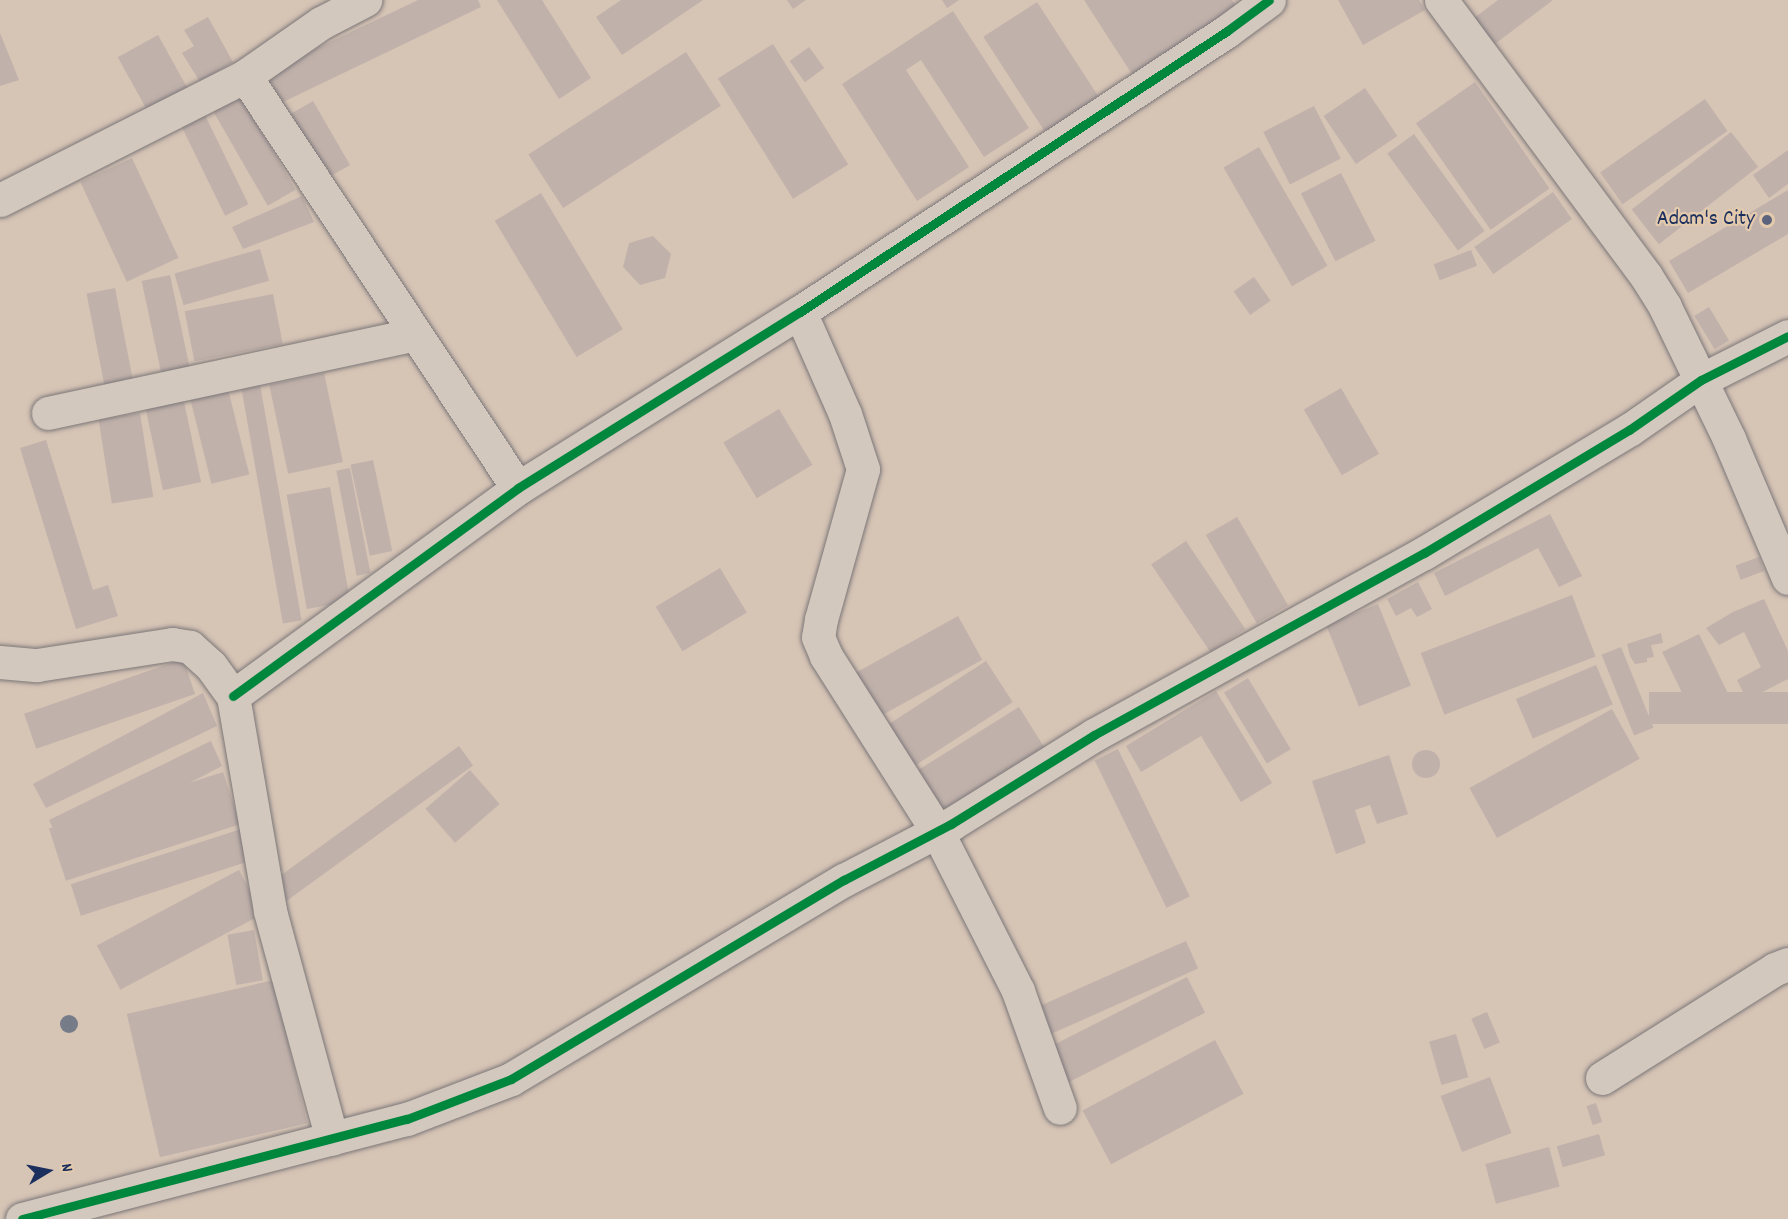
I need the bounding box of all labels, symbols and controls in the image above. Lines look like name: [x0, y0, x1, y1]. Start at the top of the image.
place label: Adam's City: [1657, 207, 1755, 233]
marker: Adam's City: [1760, 213, 1774, 227]
north arrow: [18, 1141, 78, 1201]
text: N: [54, 1162, 78, 1174]

